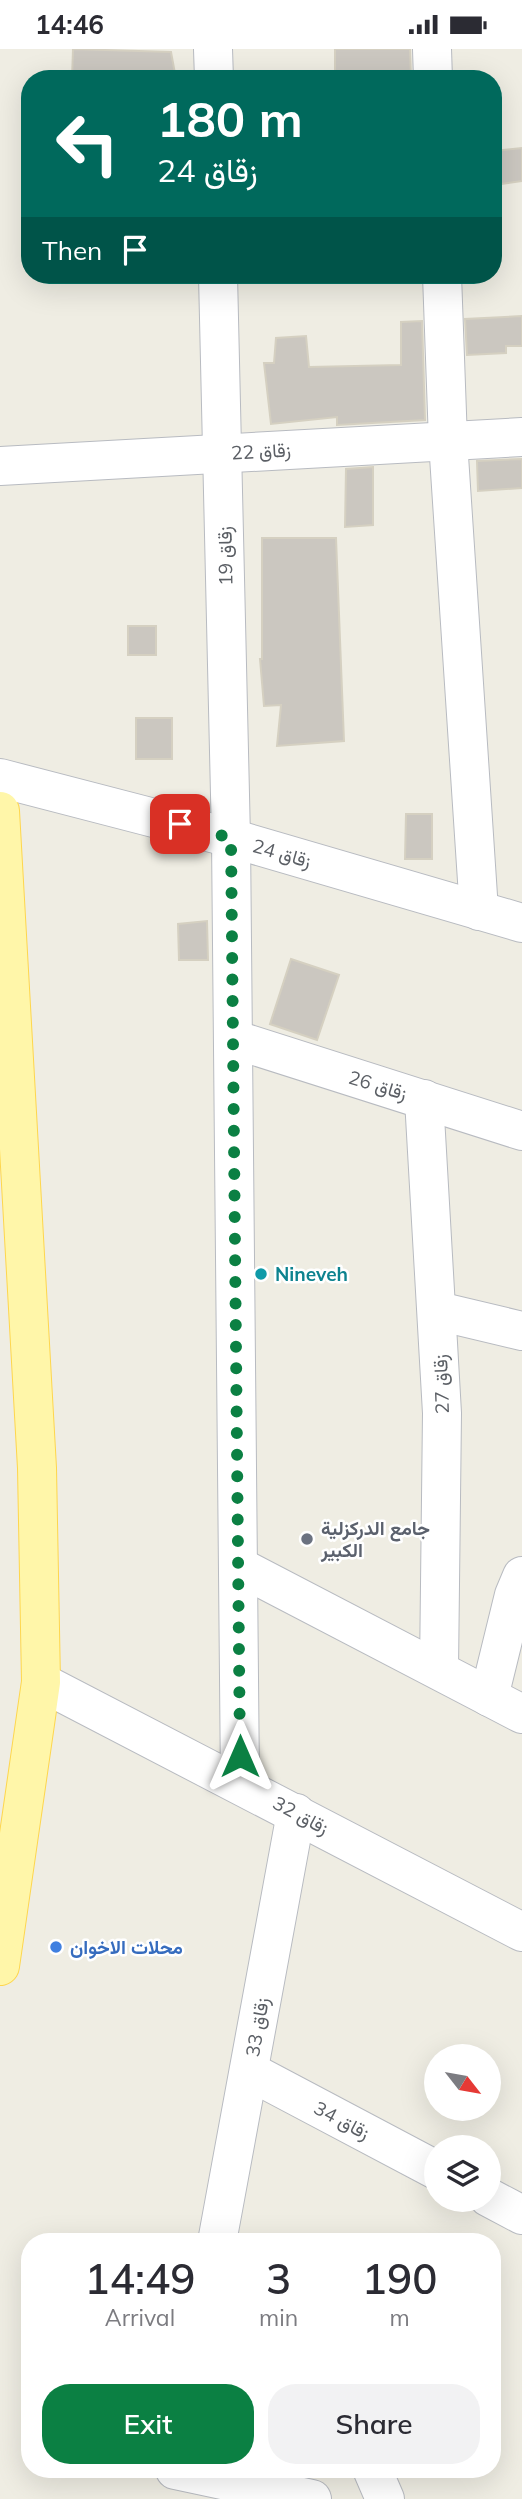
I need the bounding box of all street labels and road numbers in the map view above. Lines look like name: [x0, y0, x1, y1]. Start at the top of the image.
street label: زقاق 22: [231, 437, 291, 465]
street label: زقاق 19: [212, 526, 238, 586]
street label: زقاق 24: [250, 833, 314, 873]
street label: زقاق 26: [346, 1065, 410, 1105]
street label: زقاق 27: [428, 1354, 454, 1414]
street label: زقاق 32: [269, 1790, 333, 1840]
street label: زقاق 33: [240, 1995, 274, 2059]
street label: زقاق 34: [310, 2095, 374, 2145]

